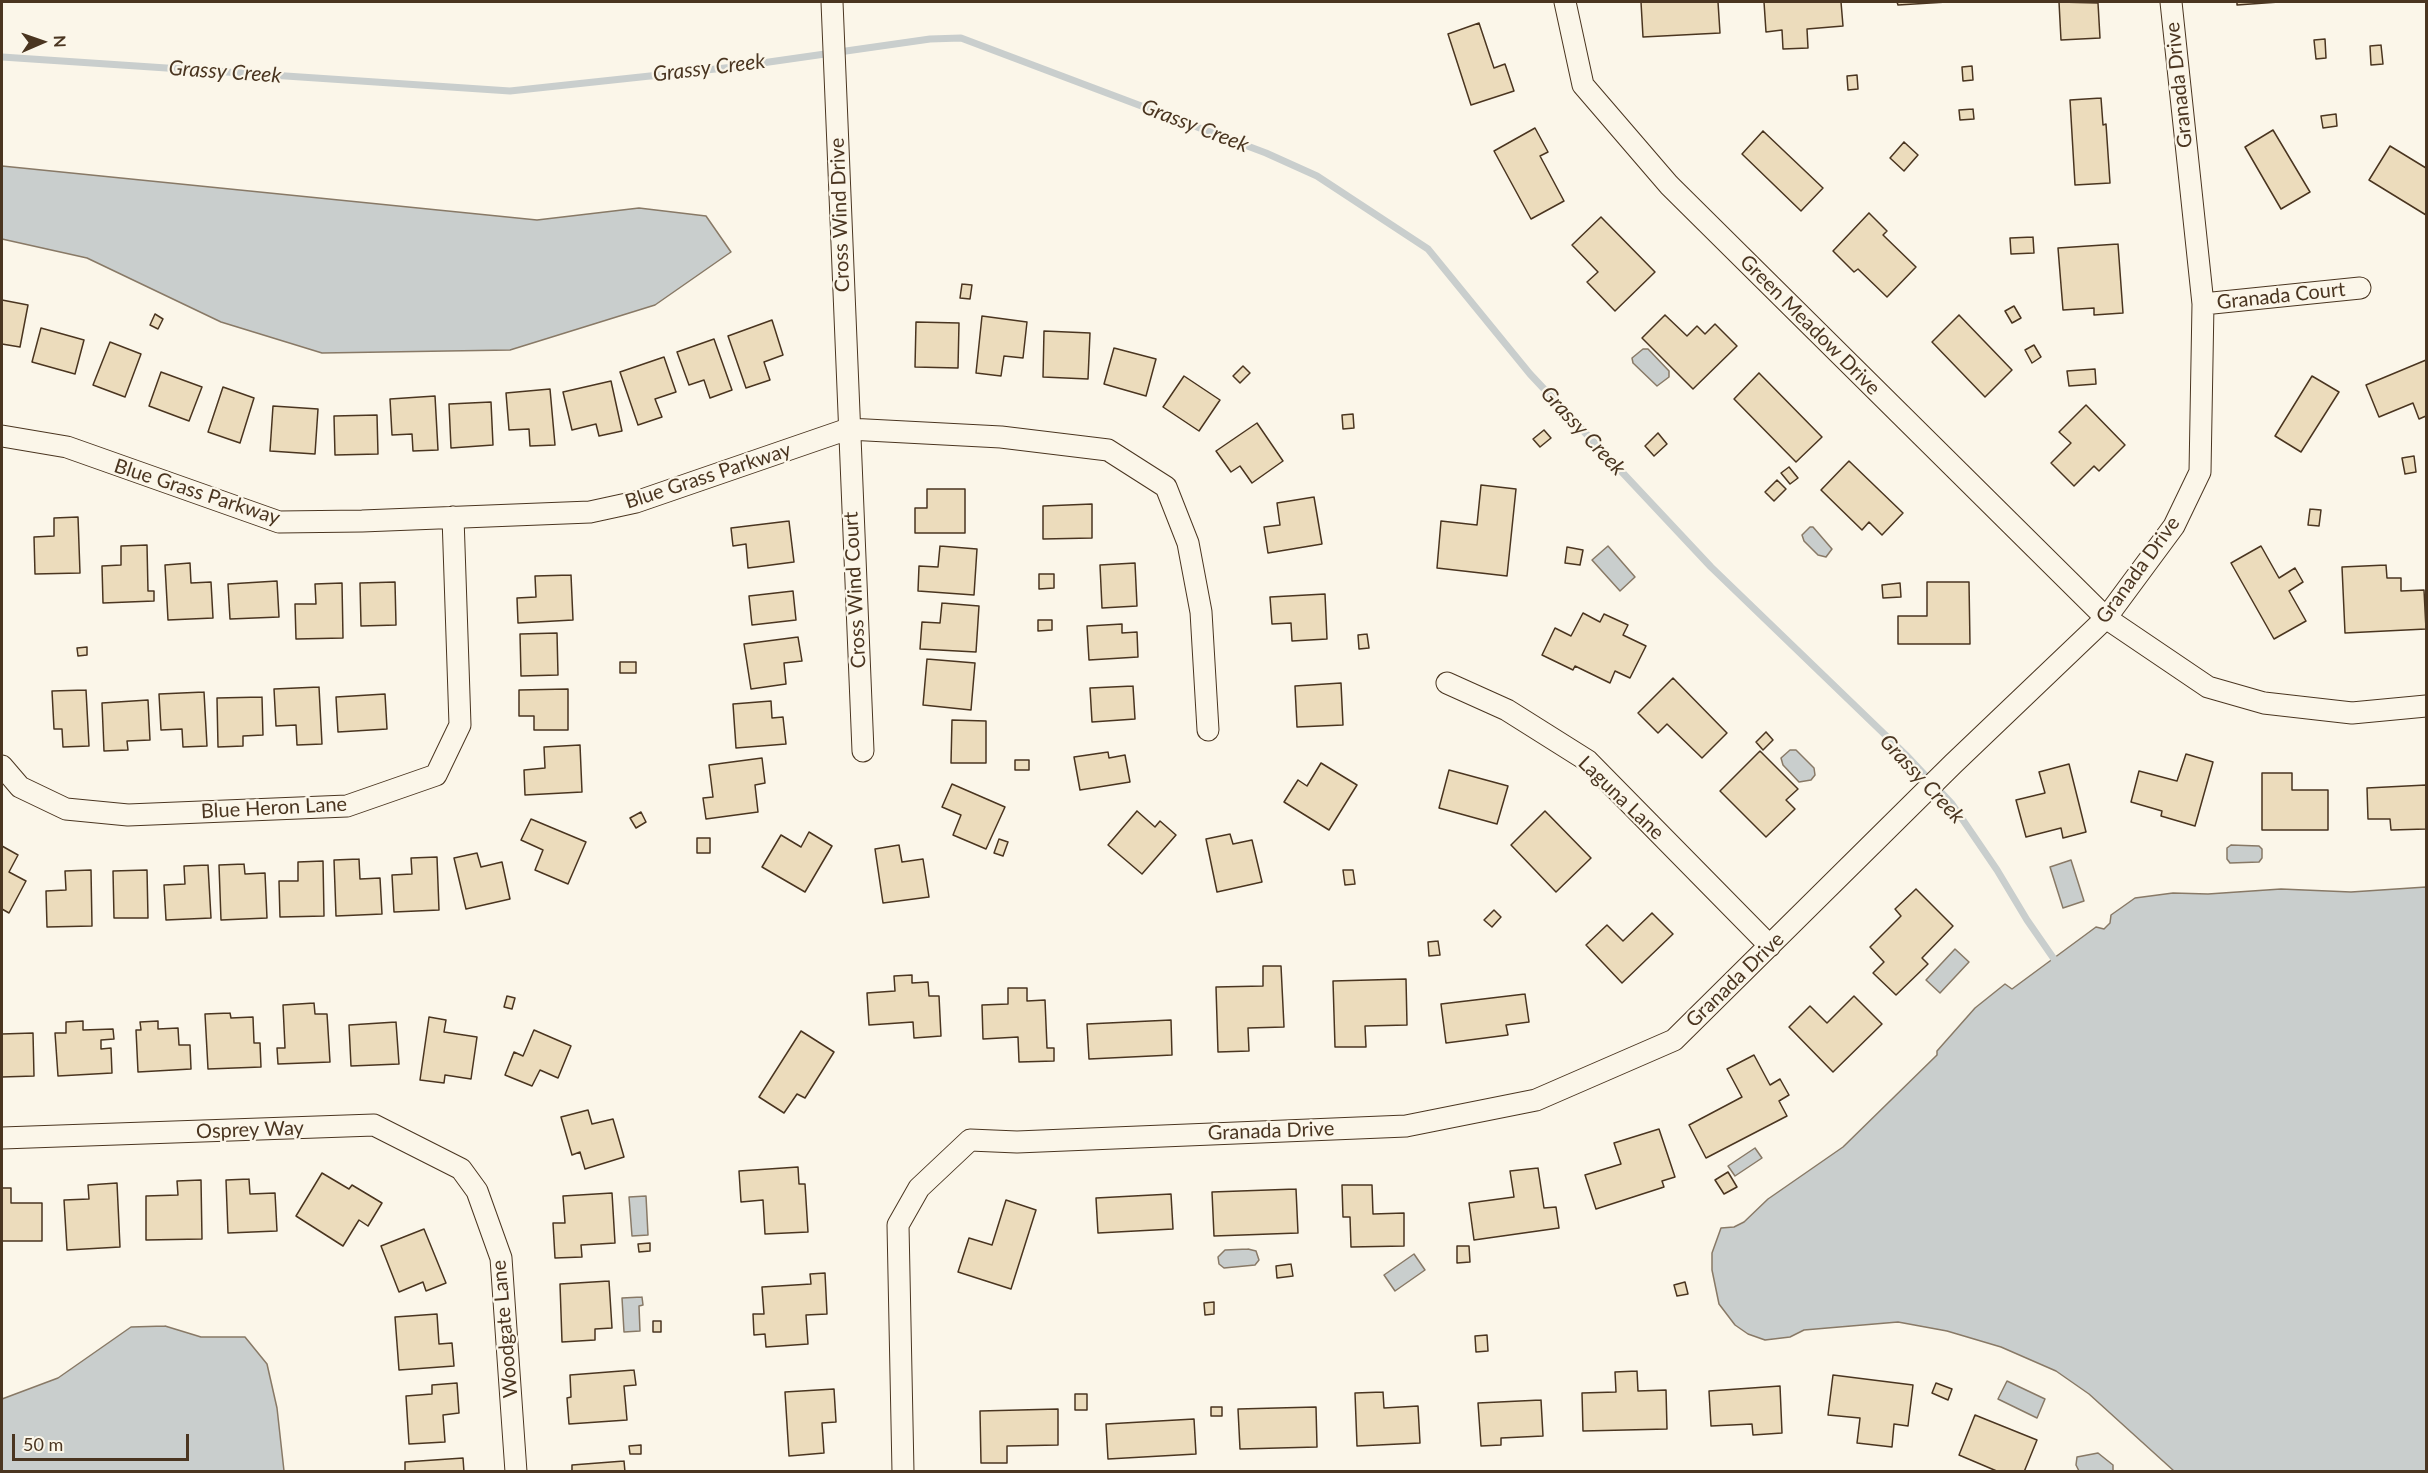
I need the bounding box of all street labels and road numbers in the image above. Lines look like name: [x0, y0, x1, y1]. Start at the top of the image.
street label: Granada Drive: [2160, 21, 2198, 149]
street label: Cross Wind Drive: [825, 137, 855, 293]
street label: Green Meadow Drive: [1735, 250, 1885, 400]
street label: Granada Court: [2216, 277, 2346, 315]
street label: Blue Grass Parkway: [622, 438, 794, 514]
street label: Blue Grass Parkway: [111, 454, 283, 530]
street label: Cross Wind Court: [839, 511, 871, 669]
street label: Granada Drive: [2091, 512, 2185, 628]
street label: Laguna Lane: [1573, 751, 1669, 845]
street label: Blue Heron Lane: [200, 792, 348, 824]
street label: Granada Drive: [1681, 927, 1789, 1033]
street label: Osprey Way: [196, 1116, 304, 1144]
street label: Granada Drive: [1207, 1117, 1335, 1145]
street label: Woodgate Lane: [487, 1259, 523, 1399]

